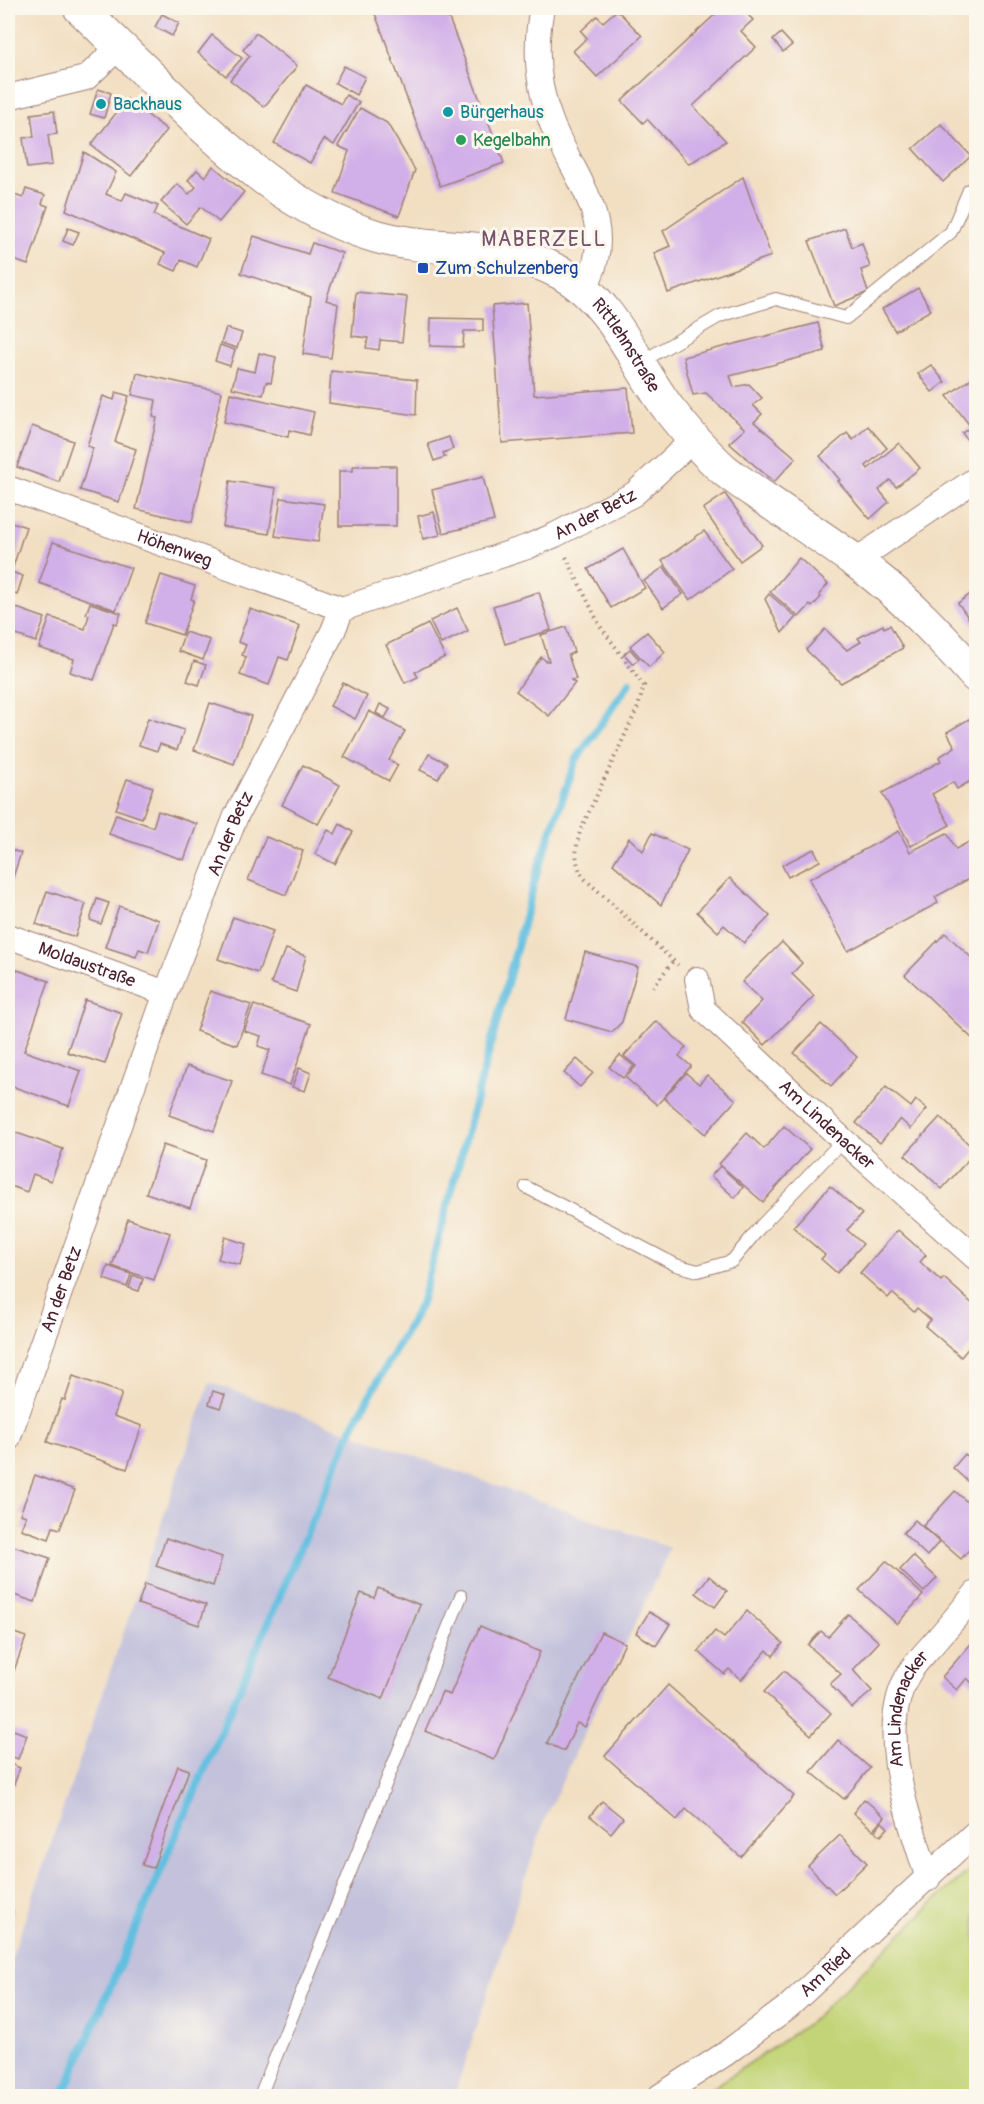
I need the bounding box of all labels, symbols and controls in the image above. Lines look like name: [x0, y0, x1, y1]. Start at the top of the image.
place label: Backhaus: [113, 93, 182, 116]
marker: Backhaus: [94, 97, 108, 111]
place label: Bürgerhaus: [460, 101, 544, 124]
marker: Bürgerhaus: [441, 105, 455, 119]
place label: Kegelbahn: [473, 129, 551, 152]
marker: Kegelbahn: [454, 133, 468, 147]
district label: MABERZELL: [481, 226, 607, 253]
place label: Zum Schulzenberg: [435, 257, 578, 280]
marker: Zum Schulzenberg: [416, 261, 430, 275]
street label: Rittlehnstraße: [587, 293, 665, 397]
street label: An der Betz: [550, 484, 641, 545]
street label: Höhenweg: [133, 525, 215, 573]
street label: An der Betz: [202, 788, 259, 879]
street label: Moldaustraße: [35, 937, 139, 993]
street label: Am Lindenacker: [774, 1075, 880, 1175]
street label: An der Betz: [36, 1243, 87, 1335]
street label: Am Lindenacker: [883, 1645, 934, 1769]
street label: Am Ried: [795, 1943, 856, 2002]

